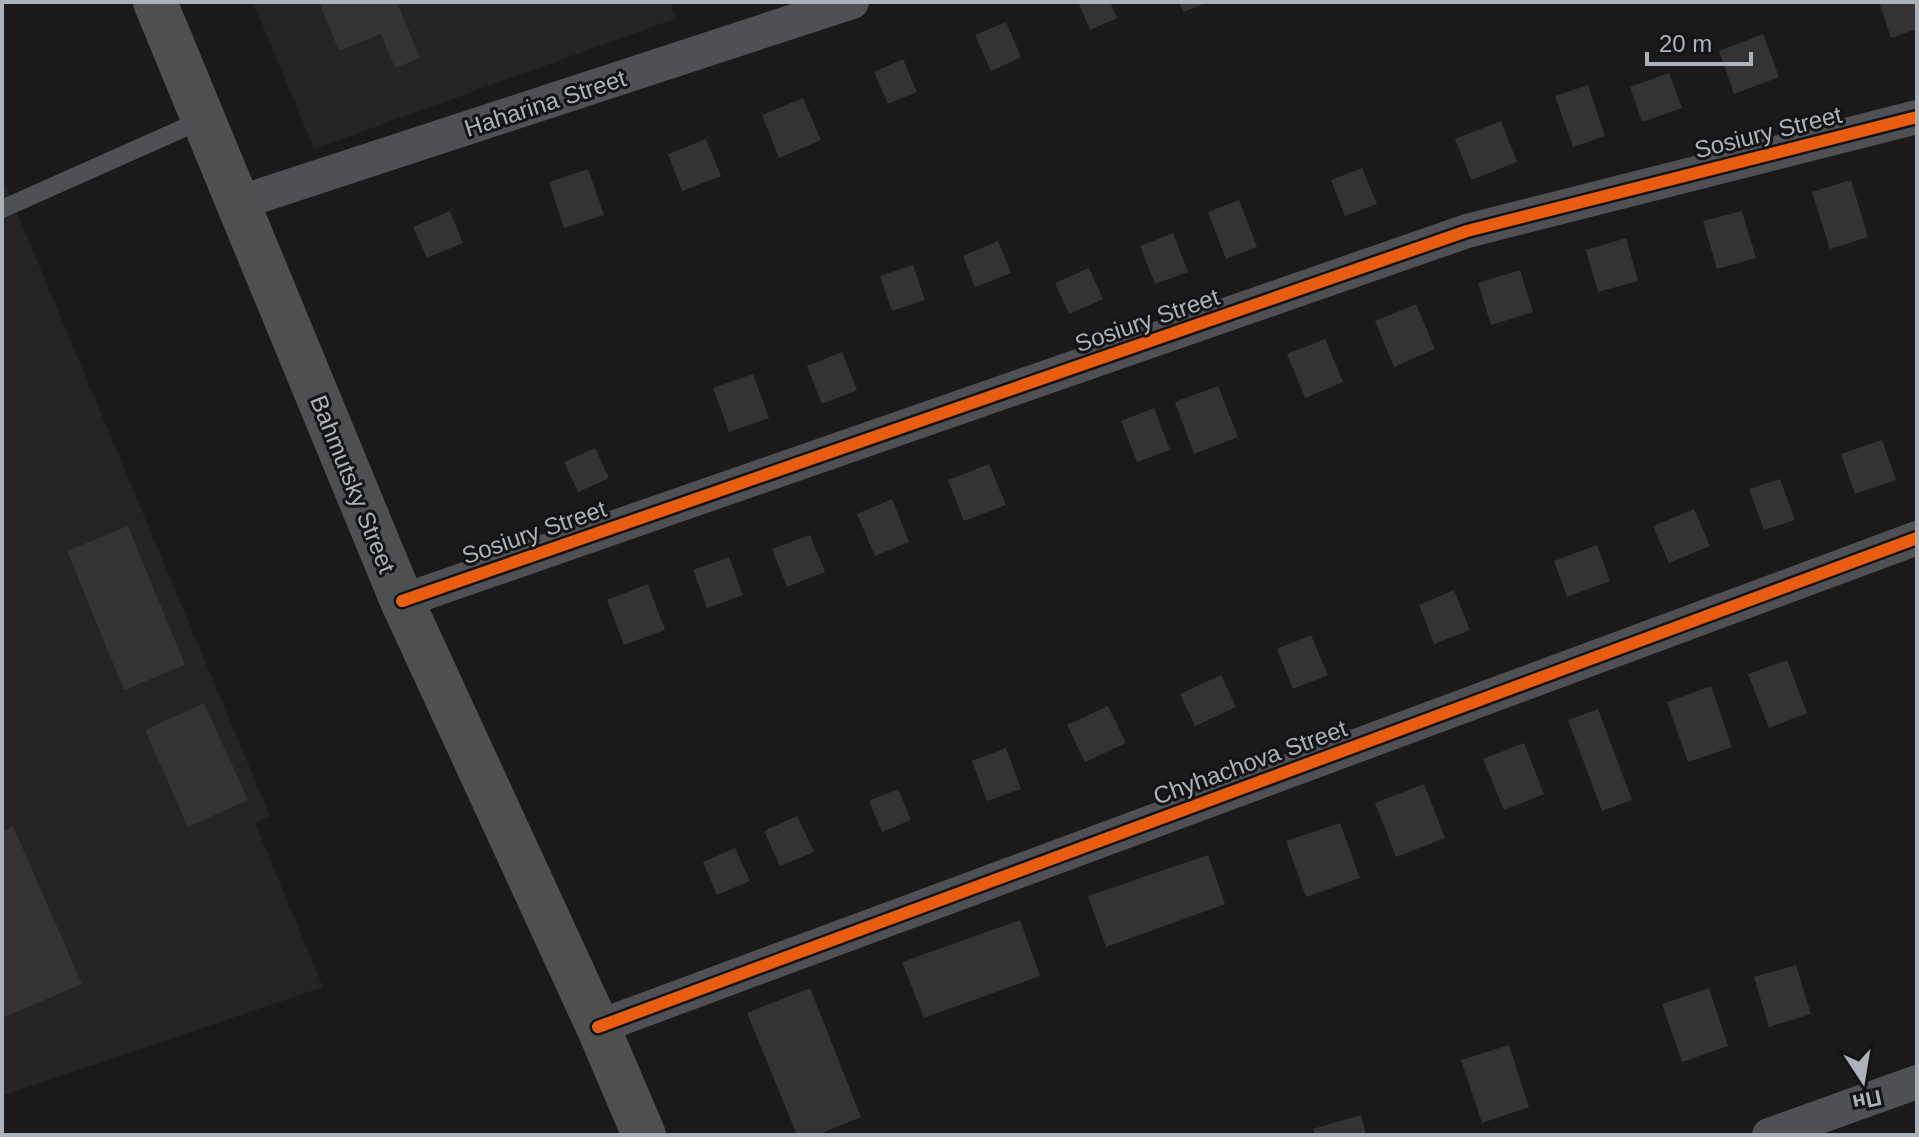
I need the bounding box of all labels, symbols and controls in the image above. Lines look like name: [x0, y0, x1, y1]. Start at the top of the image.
scale bar: [1647, 16, 1751, 66]
text: 20 m: [1659, 30, 1712, 57]
street label: Haharina Street: [461, 64, 629, 142]
street label: Sosiury Street: [1692, 101, 1845, 163]
street label: Sosiury Street: [1071, 283, 1223, 357]
street label: Bahmutsky Street: [305, 391, 401, 577]
street label: Sosiury Street: [458, 495, 610, 569]
street label: Chyhachova Street: [1149, 714, 1351, 810]
north arrow: [1823, 1041, 1903, 1121]
text: Пн: [1850, 1085, 1884, 1115]

